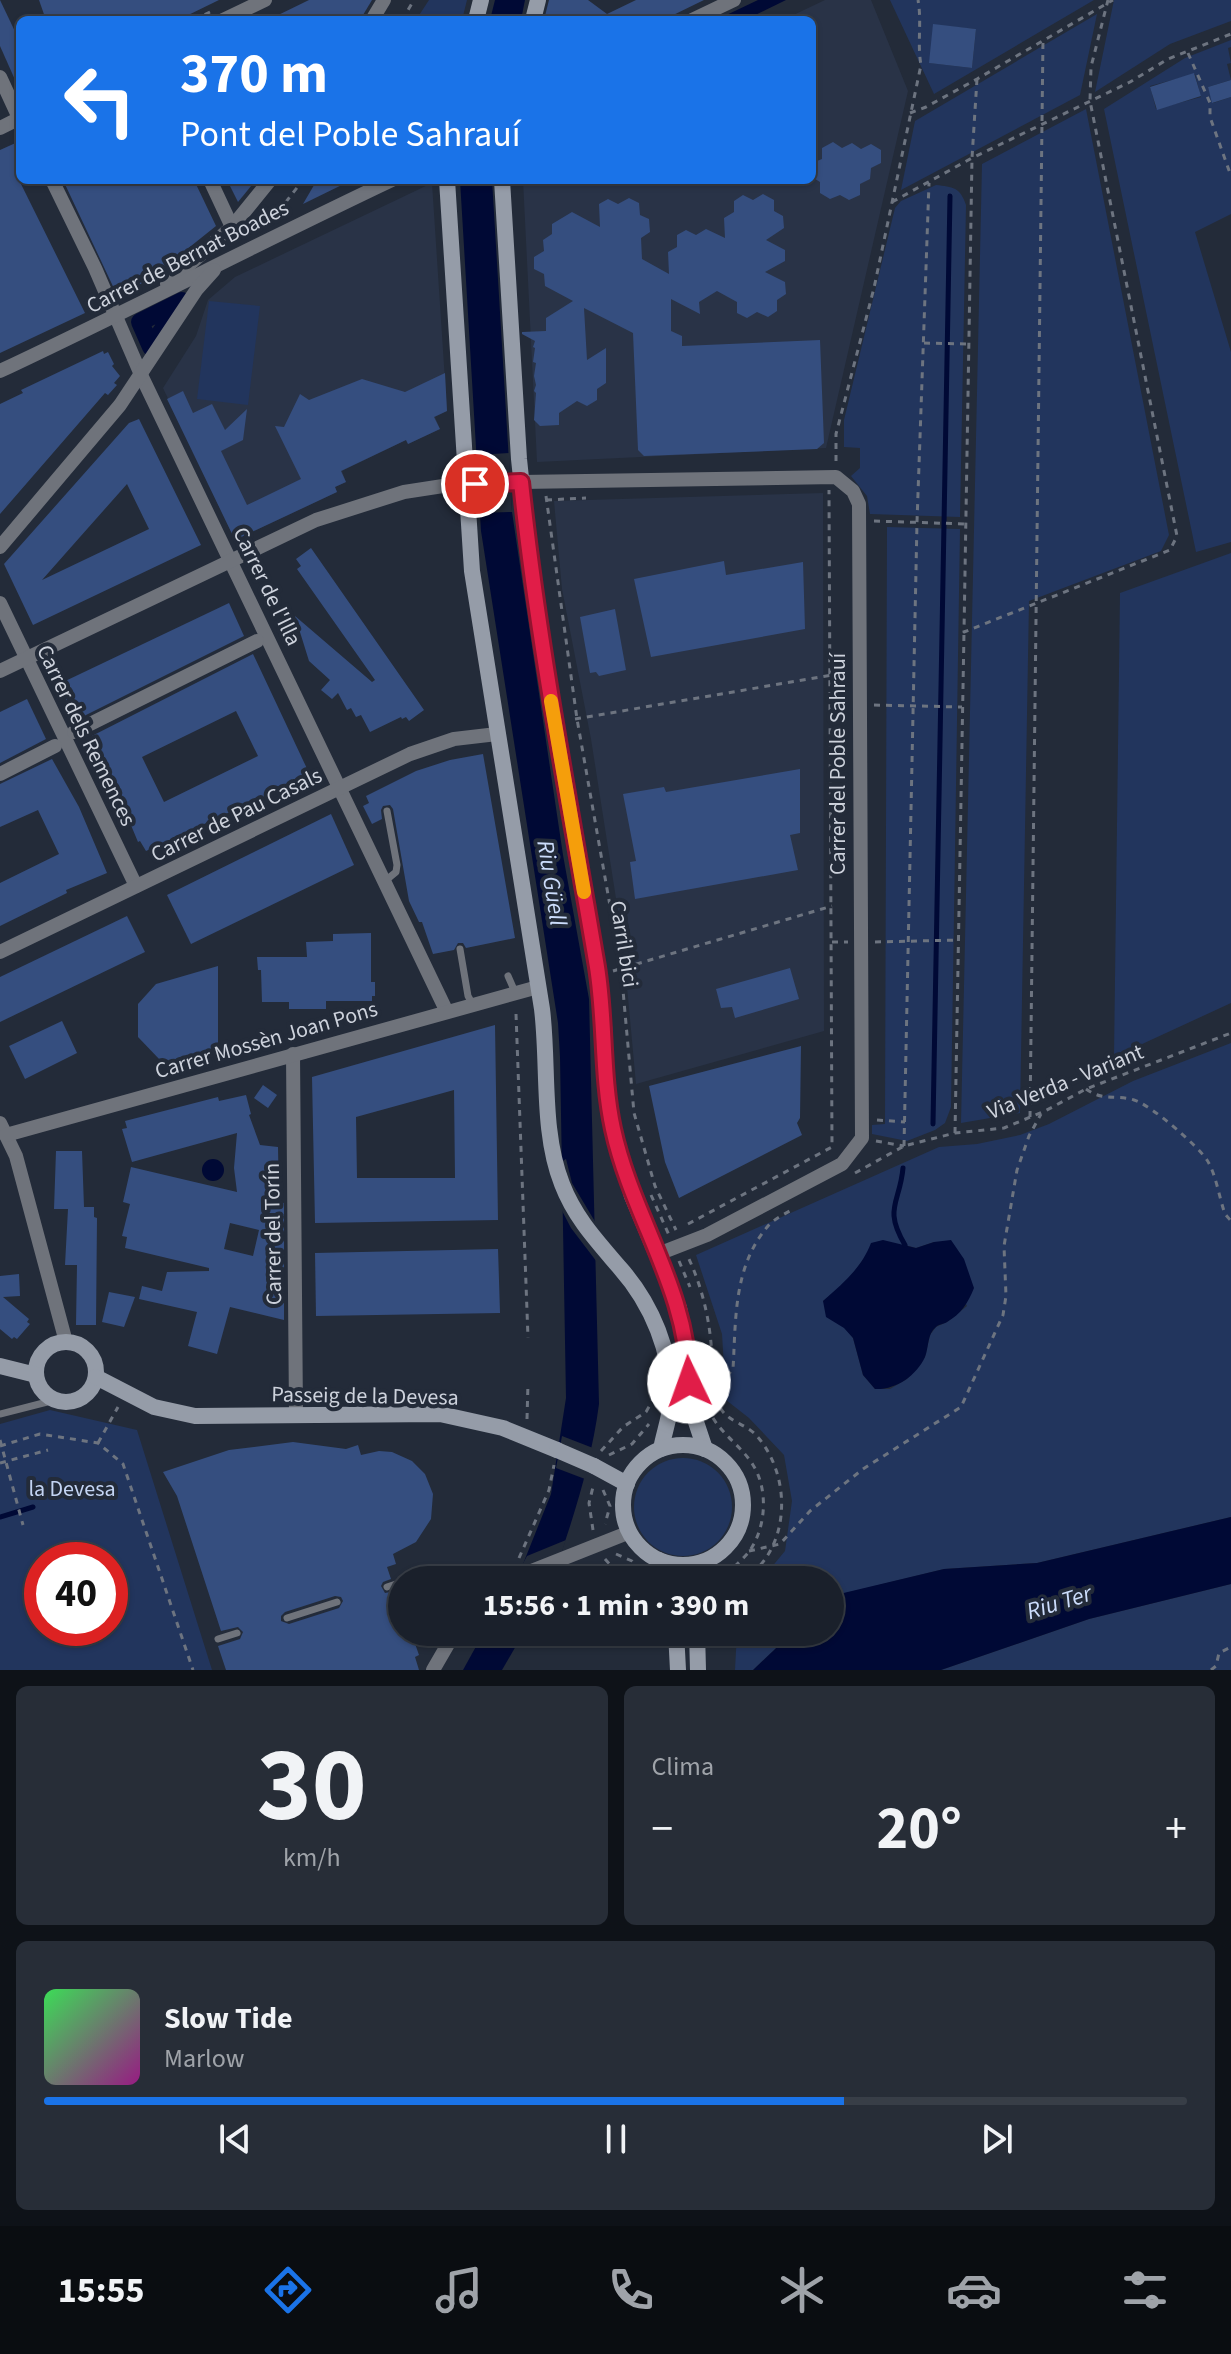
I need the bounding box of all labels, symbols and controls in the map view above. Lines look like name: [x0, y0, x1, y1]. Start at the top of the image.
text: 370 m: [180, 35, 328, 114]
icon: left: [48, 48, 152, 152]
text: Pont del Poble Sahrauí: [180, 109, 521, 160]
street label: Carrer de Bernat Boades: [81, 192, 294, 322]
pin: [441, 450, 509, 518]
icon: arrive: [453, 462, 497, 506]
street label: Carrer de l'Illa: [225, 522, 310, 651]
street label: Carrer dels Remences: [28, 639, 144, 831]
street label: Carrer del Poble Sahrauí: [822, 652, 854, 875]
street label: Carrer de Pau Casals: [145, 760, 327, 870]
water label: Riu Güell: [527, 838, 576, 929]
street label: Carril bici: [601, 899, 647, 990]
street label: Carrer Mossèn Joan Pons: [151, 993, 381, 1087]
street label: Via Verda - Variant: [982, 1036, 1149, 1128]
street label: Carrer del Torín: [256, 1163, 290, 1305]
position arrow: [647, 1340, 731, 1424]
street label: Passeig de la Devesa: [271, 1378, 459, 1414]
park label: la Devesa: [28, 1473, 116, 1505]
speed limit sign: 40: [24, 1542, 128, 1646]
water label: Riu Ter: [1022, 1575, 1098, 1629]
text: 15:56 · 1 min · 390 m: [483, 1584, 749, 1627]
text: 30: [257, 1713, 367, 1861]
text: Clima: [652, 1748, 714, 1785]
text: 20°: [877, 1787, 962, 1872]
text: −: [652, 1798, 673, 1861]
text: +: [1165, 1798, 1187, 1861]
text: km/h: [283, 1839, 341, 1876]
text: Slow Tide: [164, 1997, 293, 2040]
text: Marlow: [164, 2040, 244, 2077]
icon: previous: [213, 2117, 257, 2161]
icon: pause: [594, 2117, 638, 2161]
icon: next: [975, 2117, 1019, 2161]
icon: directions: [260, 2262, 316, 2318]
icon: music: [431, 2262, 487, 2318]
icon: phone: [603, 2262, 659, 2318]
icon: climate: [774, 2262, 830, 2318]
icon: car: [946, 2262, 1002, 2318]
icon: filters: [1117, 2262, 1173, 2318]
text: 15:55: [58, 2265, 145, 2316]

